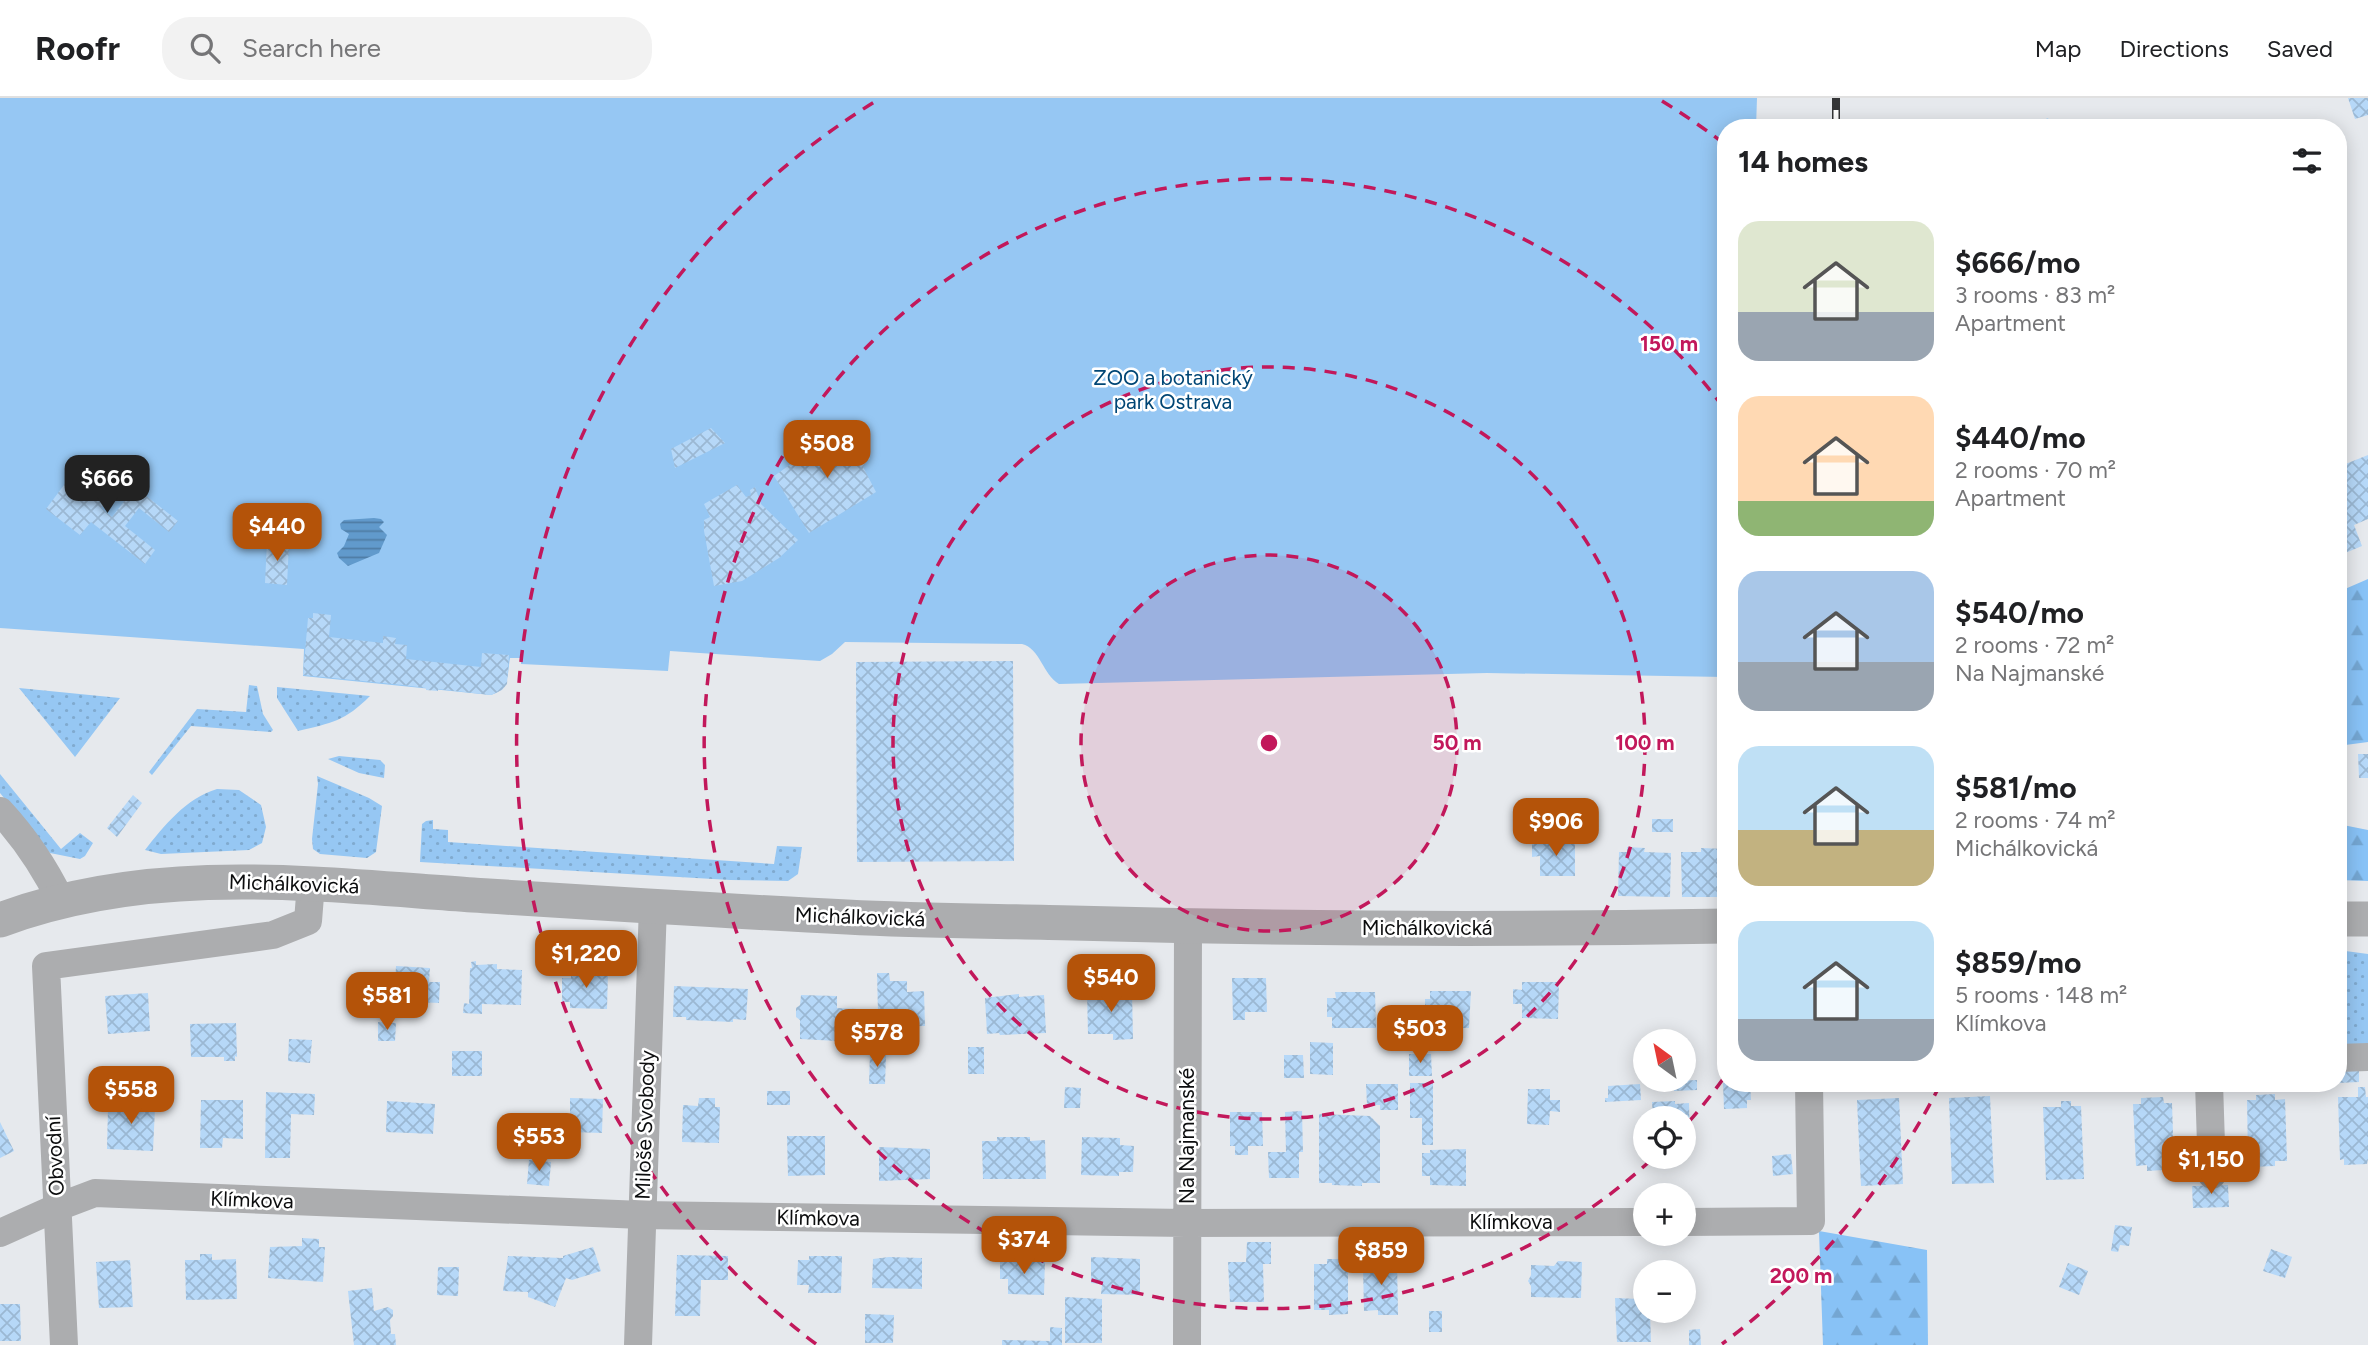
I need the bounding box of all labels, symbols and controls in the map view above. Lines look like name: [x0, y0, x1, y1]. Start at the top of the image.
search box: [162, 17, 652, 80]
text: Roofr: [35, 29, 120, 68]
icon: search: [186, 29, 224, 67]
text: Search here: [242, 32, 381, 64]
text: Map: [2035, 34, 2081, 63]
text: Directions: [2119, 34, 2229, 63]
text: Saved: [2267, 34, 2333, 63]
icon: filters: [2288, 142, 2326, 180]
text: 14 homes: [1738, 143, 1868, 180]
text: $666/mo: [1955, 244, 2080, 281]
icon: home: [1794, 249, 1878, 333]
text: 3 rooms · 83 m²: [1955, 281, 2115, 309]
text: Apartment: [1955, 309, 2066, 337]
text: 150 m: [1640, 331, 1698, 356]
park label: ZOO a botanický park Ostrava: [1093, 365, 1253, 414]
text: $440/mo: [1955, 419, 2086, 456]
pin: $508: [786, 420, 868, 480]
icon: home: [1794, 424, 1878, 508]
text: $508: [799, 429, 855, 457]
pin: $666: [66, 456, 148, 515]
text: 2 rooms · 70 m²: [1955, 456, 2116, 484]
text: $666: [81, 464, 133, 492]
text: Apartment: [1955, 484, 2066, 512]
pin: $440: [236, 504, 318, 563]
text: $440: [249, 512, 305, 540]
text: $540/mo: [1955, 594, 2084, 631]
icon: home: [1794, 599, 1878, 683]
text: 2 rooms · 72 m²: [1955, 631, 2114, 659]
text: Na Najmanské: [1955, 659, 2104, 687]
text: 50 m: [1432, 730, 1482, 755]
text: 100 m: [1615, 730, 1675, 755]
centre of rings: [1257, 731, 1281, 755]
text: $581/mo: [1955, 769, 2077, 806]
icon: home: [1794, 774, 1878, 858]
pin: $906: [1515, 798, 1597, 858]
text: 2 rooms · 74 m²: [1955, 806, 2116, 834]
text: $906: [1529, 807, 1583, 835]
text: Michálkovická: [1955, 834, 2098, 862]
street label: Michálkovická: [228, 869, 360, 898]
street label: Michálkovická: [794, 902, 926, 931]
street label: Michálkovická: [1362, 915, 1492, 940]
pin: $1,220: [529, 930, 643, 990]
text: $1,220: [551, 939, 621, 967]
text: $859/mo: [1955, 944, 2081, 981]
icon: home: [1794, 949, 1878, 1033]
pin: $540: [1070, 954, 1152, 1014]
text: $540: [1083, 963, 1139, 991]
pin: $581: [346, 972, 428, 1032]
text: $581: [362, 981, 412, 1009]
text: 5 rooms · 148 m²: [1955, 981, 2127, 1009]
pin: $503: [1379, 1006, 1461, 1065]
text: Klímkova: [1955, 1009, 2046, 1037]
pin: $578: [836, 1010, 918, 1069]
text: $503: [1393, 1014, 1447, 1042]
text: $578: [851, 1018, 903, 1046]
north arrow: [1633, 1029, 1696, 1092]
map controls: [1633, 1029, 1696, 1323]
street label: Miloše Svobody: [629, 1050, 660, 1200]
pin: $558: [90, 1066, 172, 1126]
street label: Na Najmanské: [1174, 1068, 1199, 1204]
text: $558: [104, 1075, 158, 1103]
button: locate: [1633, 1106, 1696, 1169]
street label: Obvodní: [40, 1114, 69, 1197]
pin: $553: [498, 1114, 580, 1173]
text: $553: [513, 1122, 565, 1150]
pin: $1,150: [2154, 1136, 2268, 1196]
text: $1,150: [2178, 1145, 2244, 1173]
button: +: [1633, 1183, 1696, 1246]
street label: Klímkova: [210, 1186, 294, 1213]
street label: Klímkova: [776, 1204, 860, 1231]
street label: Klímkova: [1469, 1209, 1553, 1234]
pin: $374: [983, 1216, 1065, 1276]
text: $374: [998, 1225, 1050, 1253]
pin: $859: [1340, 1228, 1422, 1287]
text: $859: [1354, 1236, 1408, 1264]
button: −: [1633, 1260, 1696, 1323]
text: 200 m: [1770, 1263, 1832, 1288]

